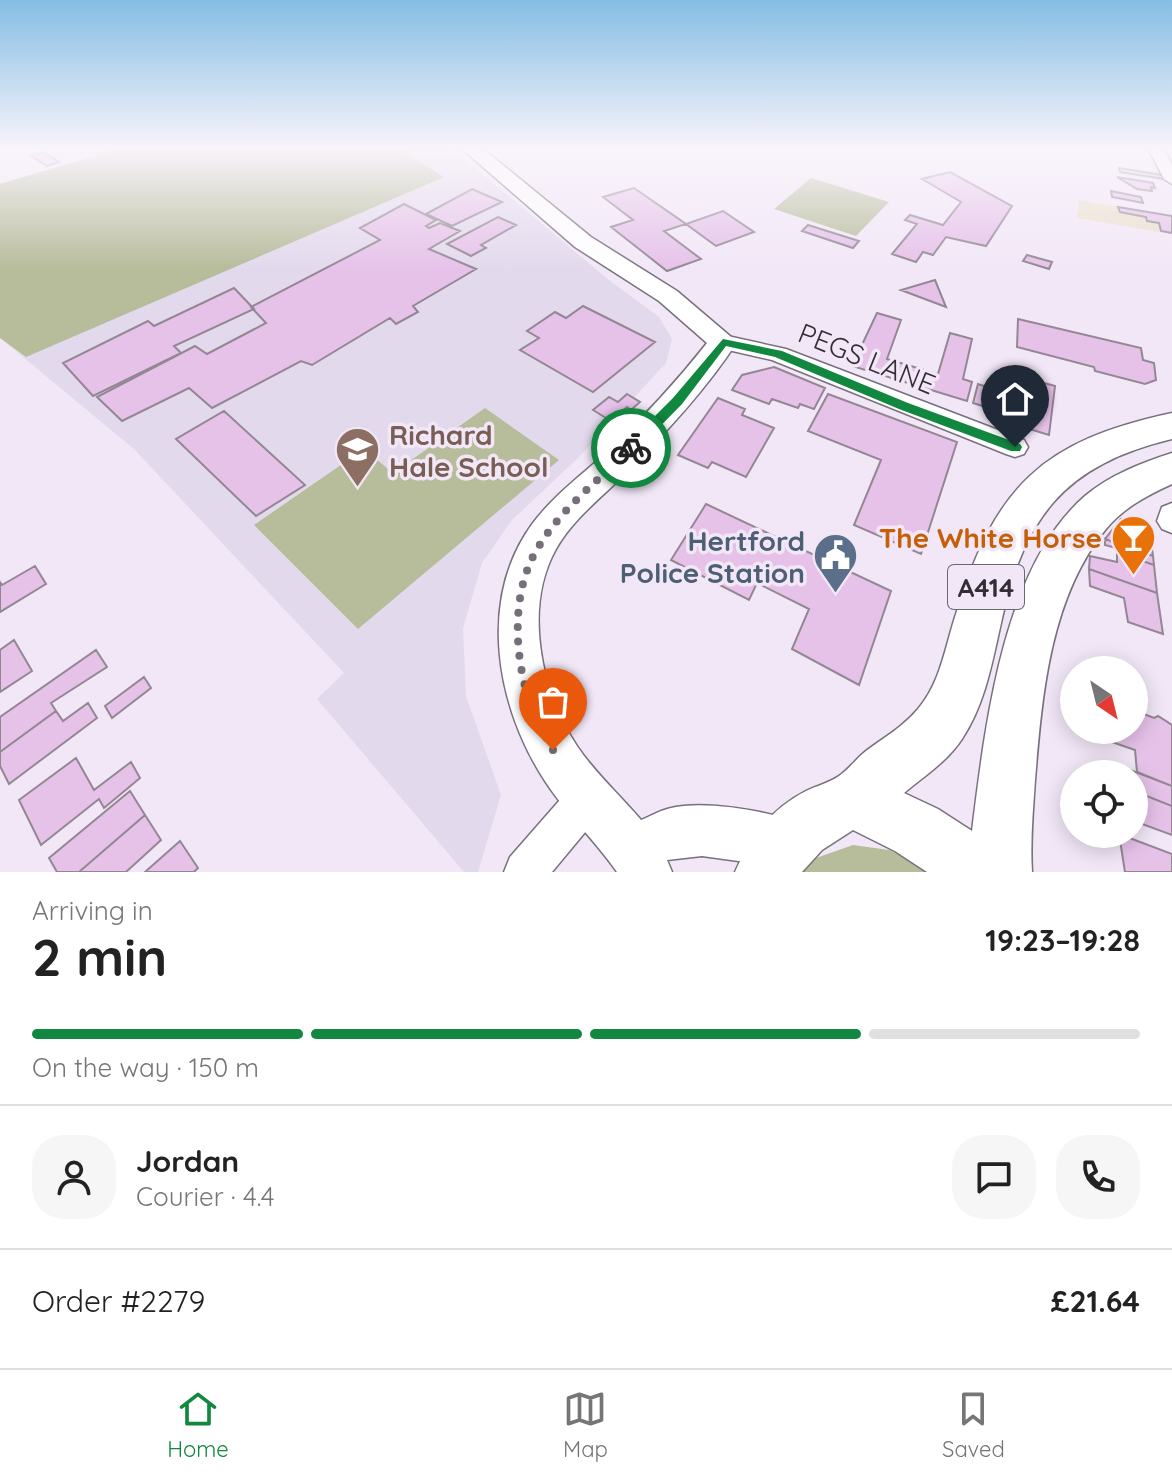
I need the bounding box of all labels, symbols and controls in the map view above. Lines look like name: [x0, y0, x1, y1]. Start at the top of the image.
street label: PEGS LANE: [793, 315, 941, 401]
pin: [981, 365, 1049, 447]
icon: home: [993, 377, 1037, 421]
courier: [591, 408, 671, 488]
place label: Richard Hale School: [389, 417, 549, 484]
school or university icon: Richard Hale School: [334, 426, 382, 489]
icon: bike: [609, 426, 653, 470]
bar icon: The White Horse: [1109, 513, 1157, 576]
place label: The White Horse: [879, 520, 1102, 555]
place label: Hertford Police Station: [620, 523, 805, 590]
public building icon: Hertford Police Station: [812, 532, 860, 595]
road number: A414: [948, 565, 1024, 609]
north arrow: [1060, 656, 1148, 744]
map controls: [1060, 656, 1148, 848]
pin: [519, 668, 587, 750]
icon: bag: [531, 680, 575, 724]
button: locate: [1060, 760, 1148, 848]
text: Arriving in: [32, 894, 153, 927]
text: 19:23–19:28: [985, 921, 1140, 959]
text: 2 min: [32, 924, 167, 989]
text: On the way · 150 m: [32, 1051, 259, 1084]
button: person: [32, 1135, 116, 1219]
button: chat: [952, 1135, 1036, 1219]
button: phone: [1056, 1135, 1140, 1219]
text: Jordan: [136, 1142, 239, 1180]
text: Courier · 4.4: [136, 1180, 274, 1213]
text: Order #2279: [32, 1282, 205, 1320]
text: £21.64: [1051, 1282, 1140, 1320]
tab: Home: [167, 1387, 229, 1463]
tab: Map: [563, 1387, 608, 1463]
tab: Saved: [942, 1387, 1005, 1463]

